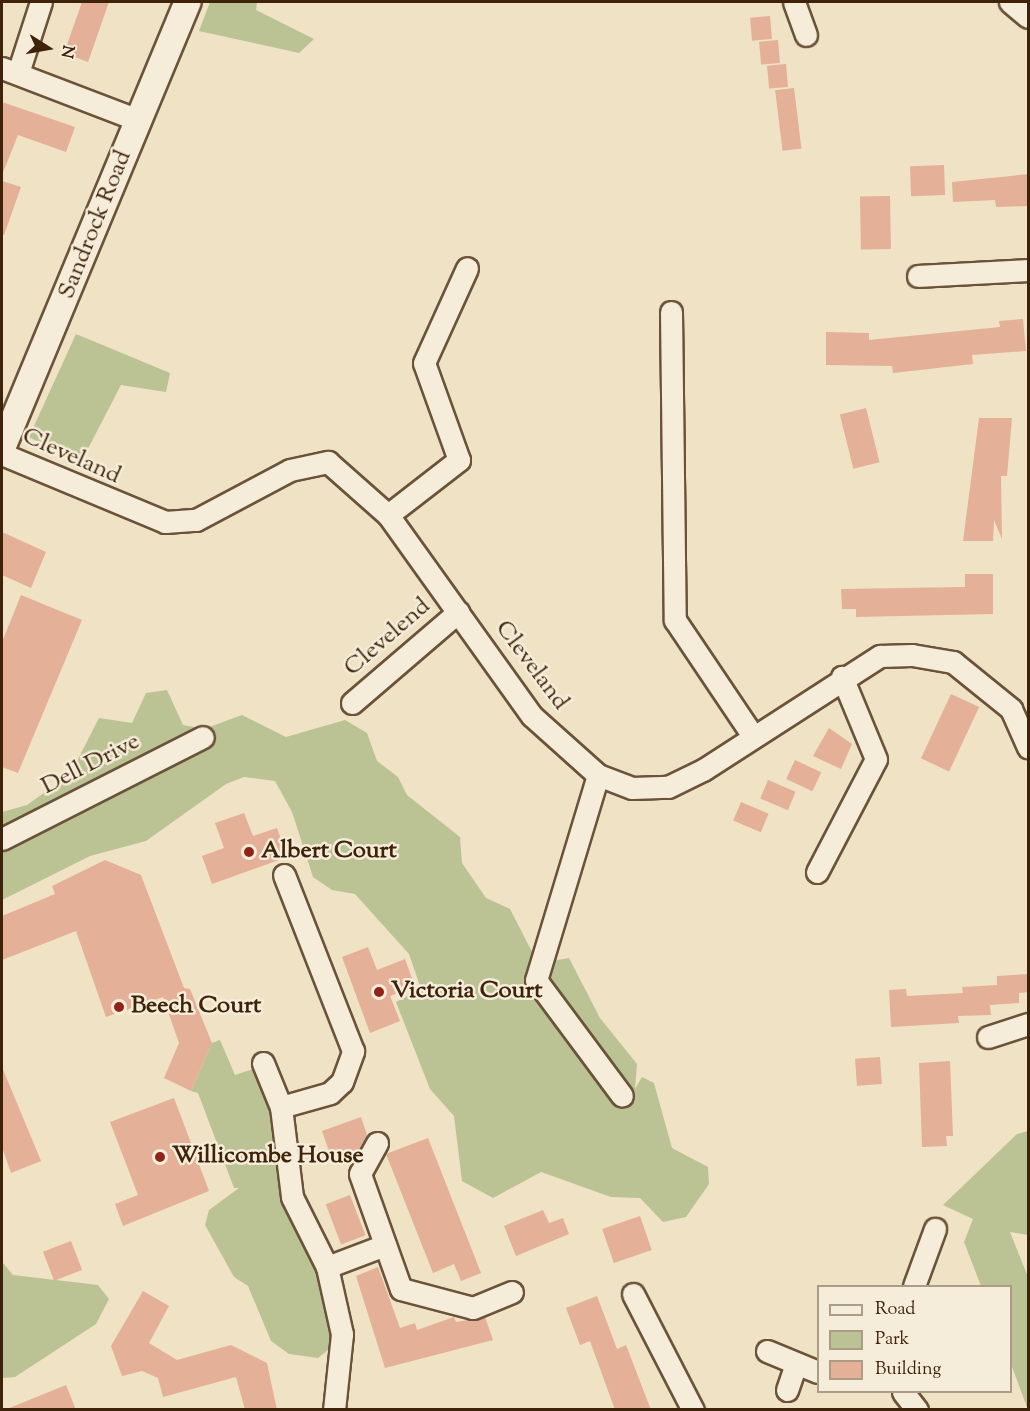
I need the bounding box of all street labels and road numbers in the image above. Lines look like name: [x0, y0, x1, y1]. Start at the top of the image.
street label: Sandrock Road: [53, 147, 139, 303]
street label: Cleveland: [17, 423, 125, 491]
street label: Clevelend: [339, 593, 437, 683]
street label: Cleveland: [488, 615, 574, 717]
street label: Dell Drive: [37, 728, 145, 802]

